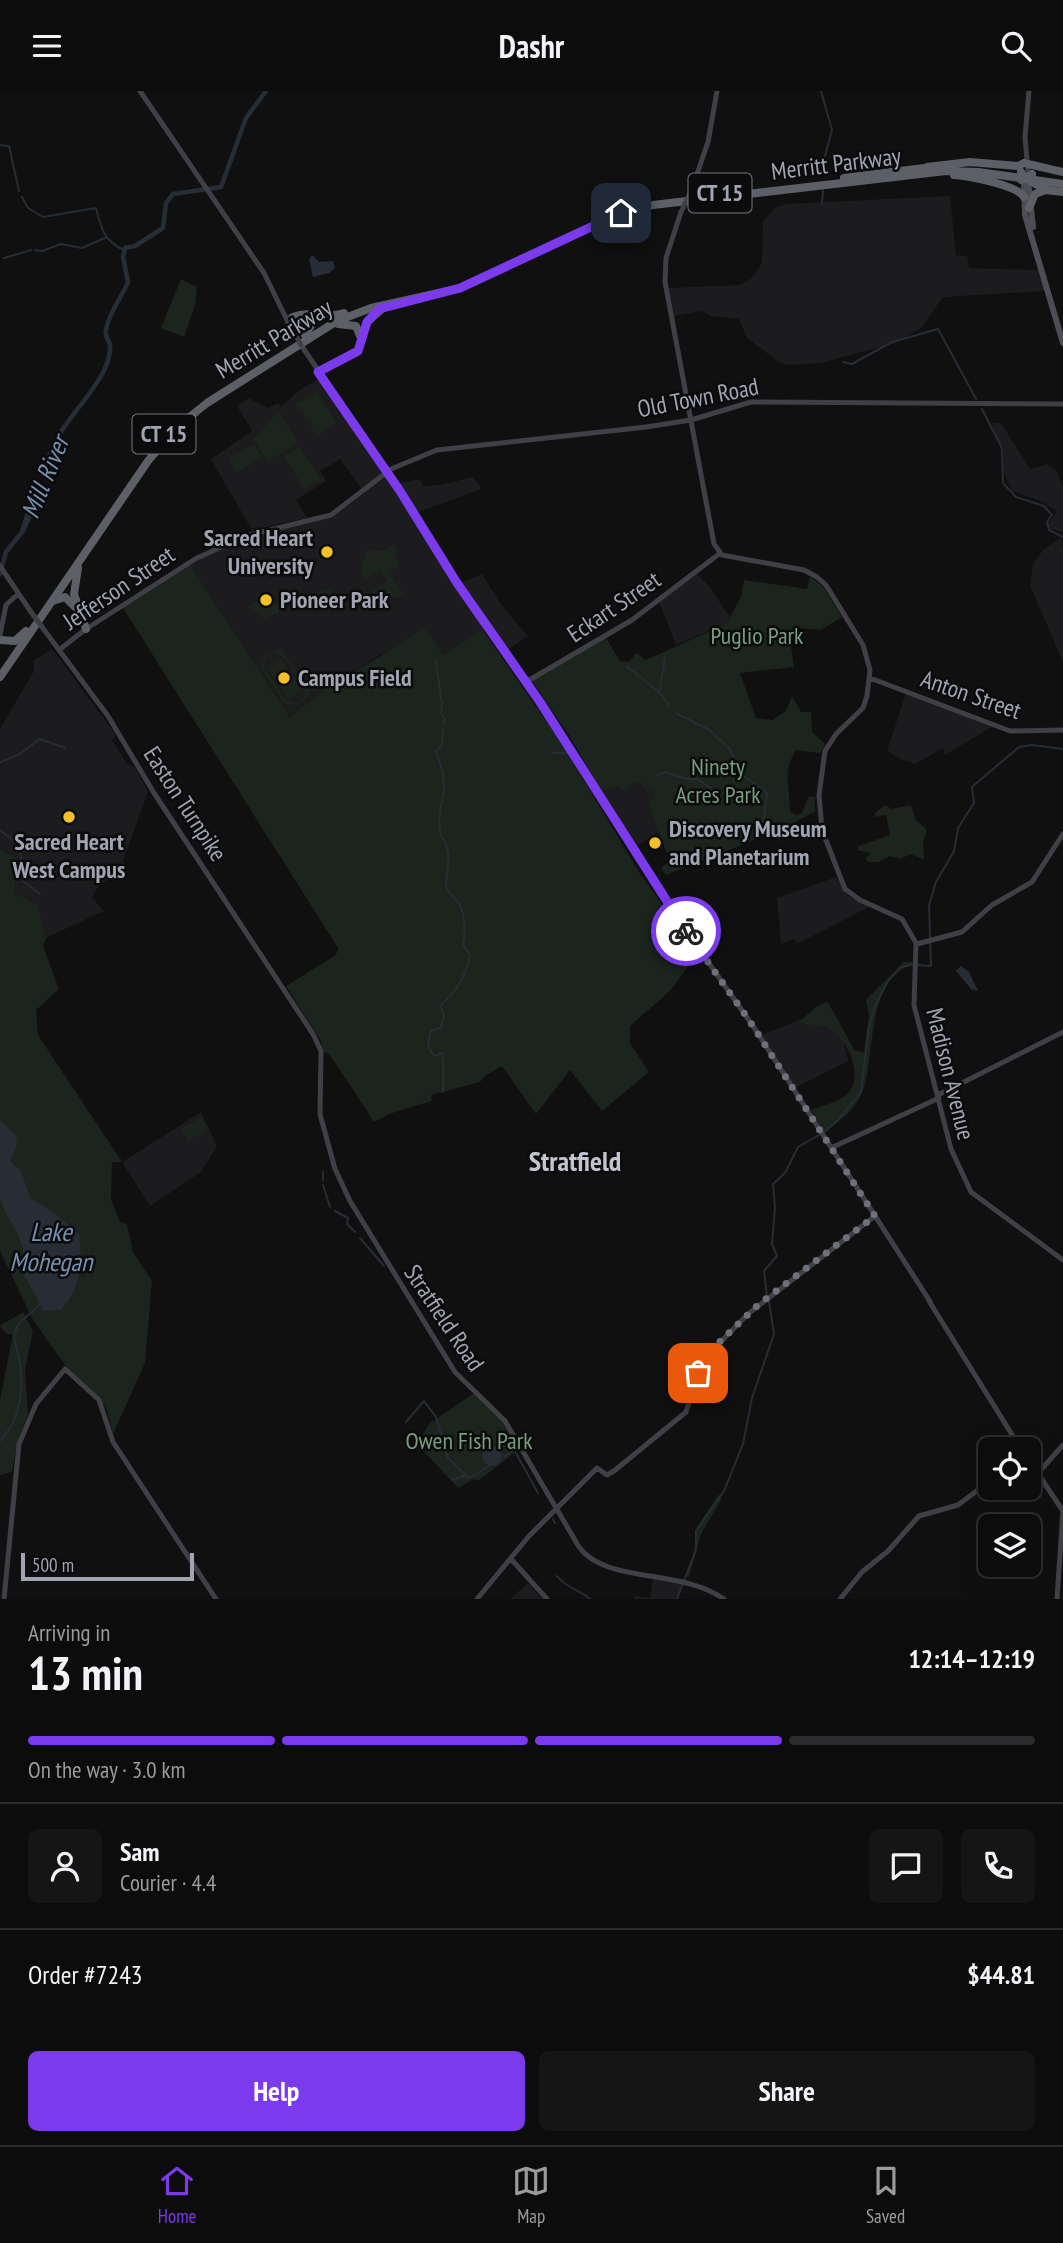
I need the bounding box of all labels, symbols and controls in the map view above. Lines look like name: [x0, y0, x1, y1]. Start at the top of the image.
text: Dashr: [499, 25, 564, 67]
icon: menu: [28, 27, 66, 65]
icon: search: [997, 27, 1035, 65]
street label: Merritt Parkway: [769, 140, 902, 187]
road number: CT 15: [688, 173, 752, 213]
pin: [591, 183, 651, 243]
icon: home: [602, 194, 640, 232]
street label: Merritt Parkway: [210, 292, 338, 385]
street label: Old Town Road: [635, 371, 761, 424]
road number: CT 15: [132, 415, 196, 453]
water label: Mill River: [13, 427, 77, 523]
place label: Sacred Heart University: [204, 522, 313, 581]
street label: Jefferson Street: [56, 539, 181, 637]
marker: Sacred Heart University: [319, 544, 335, 560]
street label: Eckart Street: [561, 564, 667, 649]
place label: Pioneer Park: [280, 584, 389, 615]
marker: Pioneer Park: [258, 592, 274, 608]
park label: Puglio Park: [711, 620, 804, 651]
place label: Campus Field: [298, 662, 412, 693]
street label: Anton Street: [917, 663, 1026, 726]
marker: Campus Field: [276, 670, 292, 686]
street label: Easton Turnpike: [137, 741, 234, 867]
park label: Ninety Acres Park: [676, 751, 761, 810]
marker: Sacred Heart West Campus: [61, 809, 77, 825]
place label: Discovery Museum and Planetarium: [669, 813, 827, 872]
place label: Sacred Heart West Campus: [12, 826, 125, 885]
marker: Discovery Museum and Planetarium: [647, 835, 663, 851]
courier: [651, 896, 721, 966]
icon: bike: [667, 912, 705, 950]
street label: Madison Avenue: [919, 1005, 982, 1143]
district label: Stratfield: [529, 1142, 621, 1179]
water label: Lake Mohegan: [10, 1215, 94, 1278]
street label: Stratfield Road: [397, 1258, 491, 1377]
pin: [668, 1343, 728, 1403]
icon: bag: [679, 1354, 717, 1392]
park label: Owen Fish Park: [405, 1425, 533, 1456]
map controls: [978, 1437, 1041, 1577]
button: locate: [978, 1437, 1041, 1500]
button: layers: [978, 1514, 1041, 1577]
scale bar: [21, 1550, 194, 1582]
text: 500 m: [32, 1553, 74, 1577]
text: Arriving in: [28, 1618, 110, 1647]
text: 12:14–12:19: [908, 1642, 1035, 1675]
text: 13 min: [28, 1643, 143, 1703]
text: On the way · 3.0 km: [28, 1755, 185, 1784]
button: person: [28, 1829, 102, 1903]
button: chat: [869, 1829, 943, 1903]
button: phone: [961, 1829, 1035, 1903]
text: Sam: [120, 1835, 159, 1868]
text: Courier · 4.4: [120, 1868, 216, 1897]
text: Order #7243: [28, 1958, 143, 1991]
text: $44.81: [967, 1958, 1035, 1991]
button: Help: [28, 2051, 525, 2131]
button: Share: [539, 2051, 1035, 2131]
tab: Home: [158, 2162, 196, 2228]
tab: Map: [512, 2162, 550, 2228]
tab: Saved: [866, 2162, 905, 2228]

